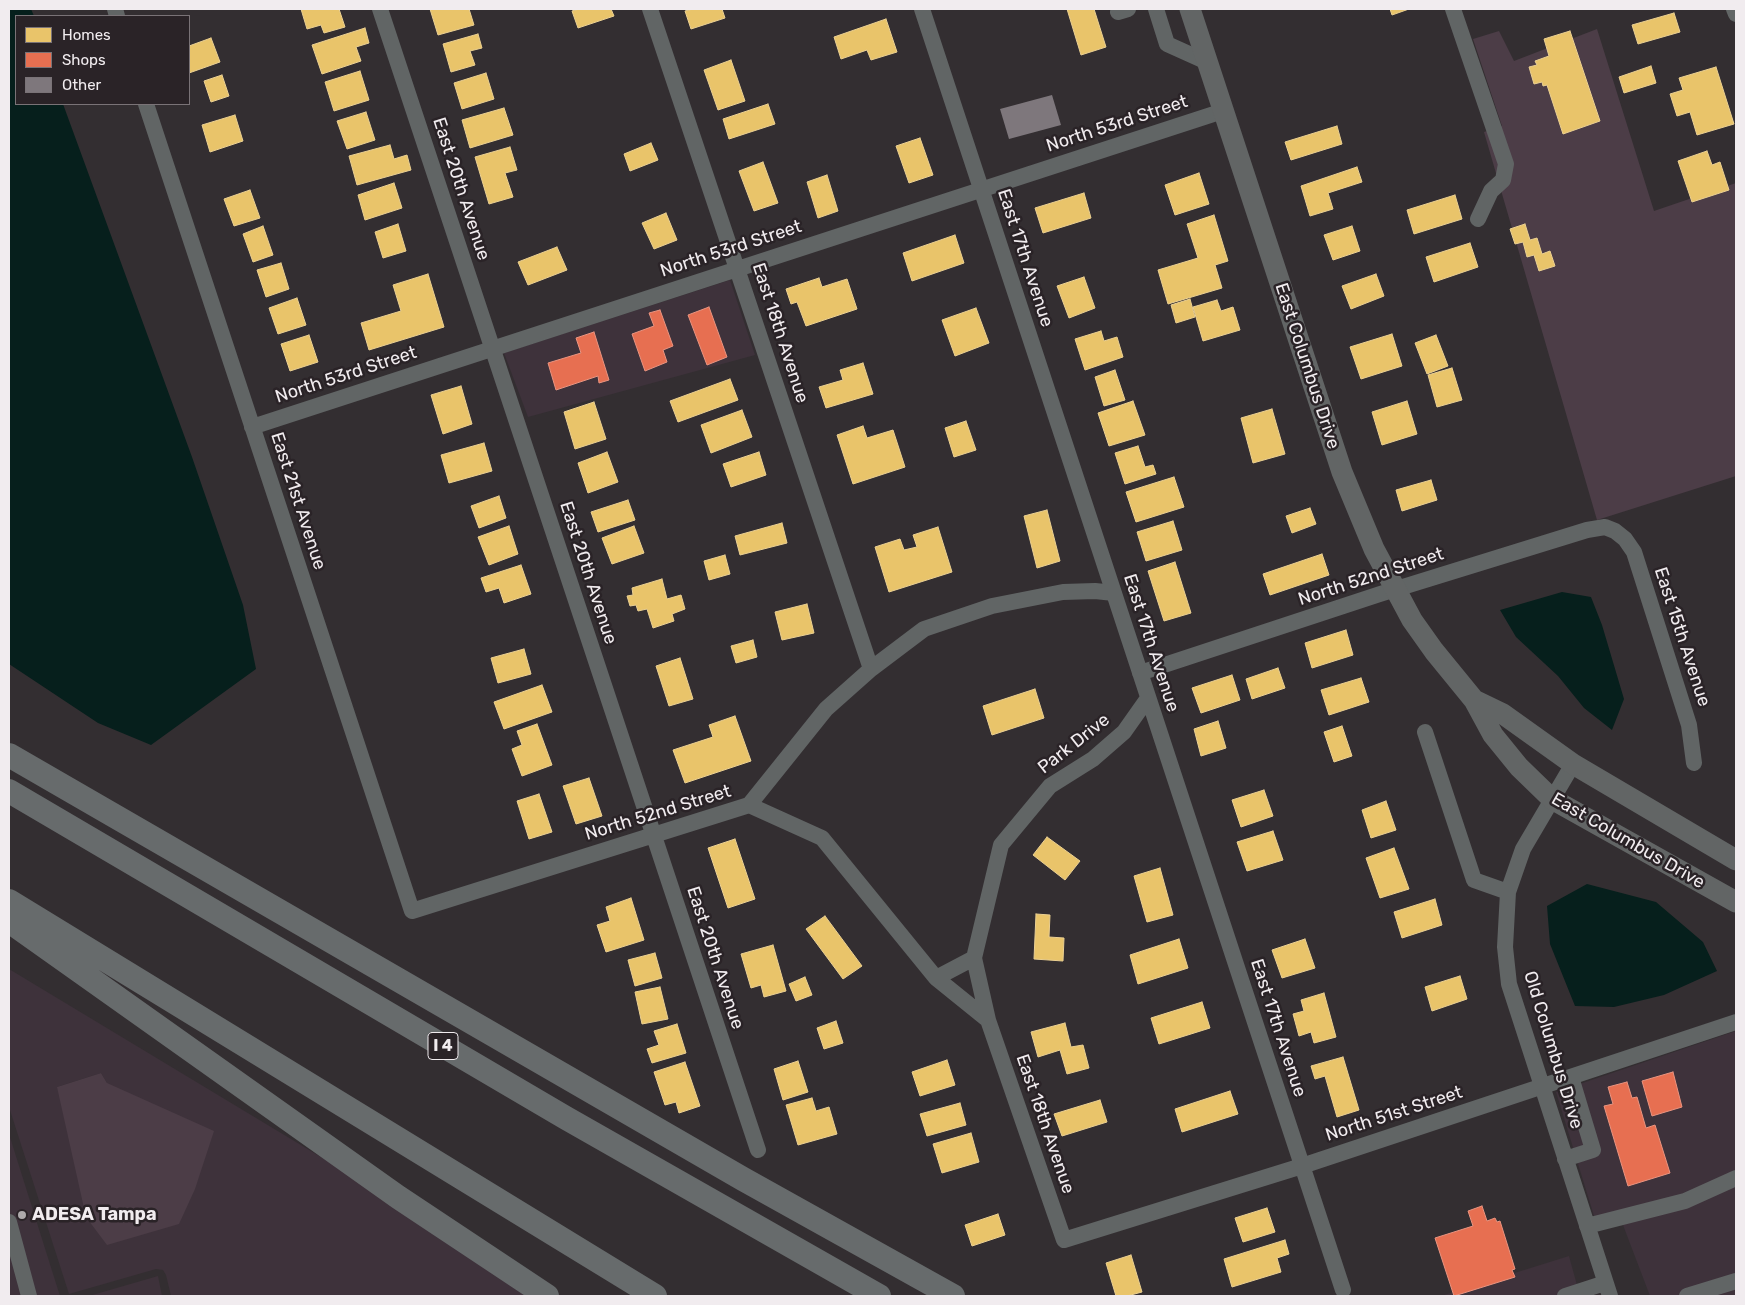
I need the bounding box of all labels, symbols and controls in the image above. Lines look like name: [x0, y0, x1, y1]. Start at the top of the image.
legend: [15, 15, 190, 105]
text: Homes: [62, 26, 111, 44]
text: Shops: [62, 51, 106, 69]
text: Other: [62, 76, 101, 94]
street label: North 53rd Street: [1044, 91, 1190, 157]
street label: East 20th Avenue: [428, 115, 494, 263]
street label: East 17th Avenue: [993, 186, 1057, 330]
street label: North 53rd Street: [658, 216, 804, 282]
street label: East 18th Avenue: [747, 260, 813, 406]
street label: East Columbus Drive: [1270, 280, 1344, 452]
street label: North 53rd Street: [273, 342, 419, 408]
street label: East 21st Avenue: [266, 429, 330, 573]
street label: East 20th Avenue: [555, 499, 621, 647]
street label: North 52nd Street: [1296, 543, 1446, 611]
street label: East 15th Avenue: [1649, 565, 1715, 709]
street label: East 17th Avenue: [1119, 571, 1183, 715]
street label: Park Drive: [1034, 709, 1114, 779]
street label: North 52nd Street: [582, 781, 734, 845]
street label: East Columbus Drive: [1547, 788, 1709, 894]
street label: East 20th Avenue: [682, 884, 748, 1032]
street label: East 17th Avenue: [1246, 956, 1310, 1100]
street label: Old Columbus Drive: [1519, 969, 1587, 1131]
road number: I 4: [428, 1032, 458, 1060]
street label: East 18th Avenue: [1011, 1051, 1079, 1197]
street label: North 51st Street: [1323, 1082, 1465, 1146]
place label: ADESA Tampa: [32, 1204, 157, 1226]
marker: ADESA Tampa: [16, 1209, 28, 1221]

